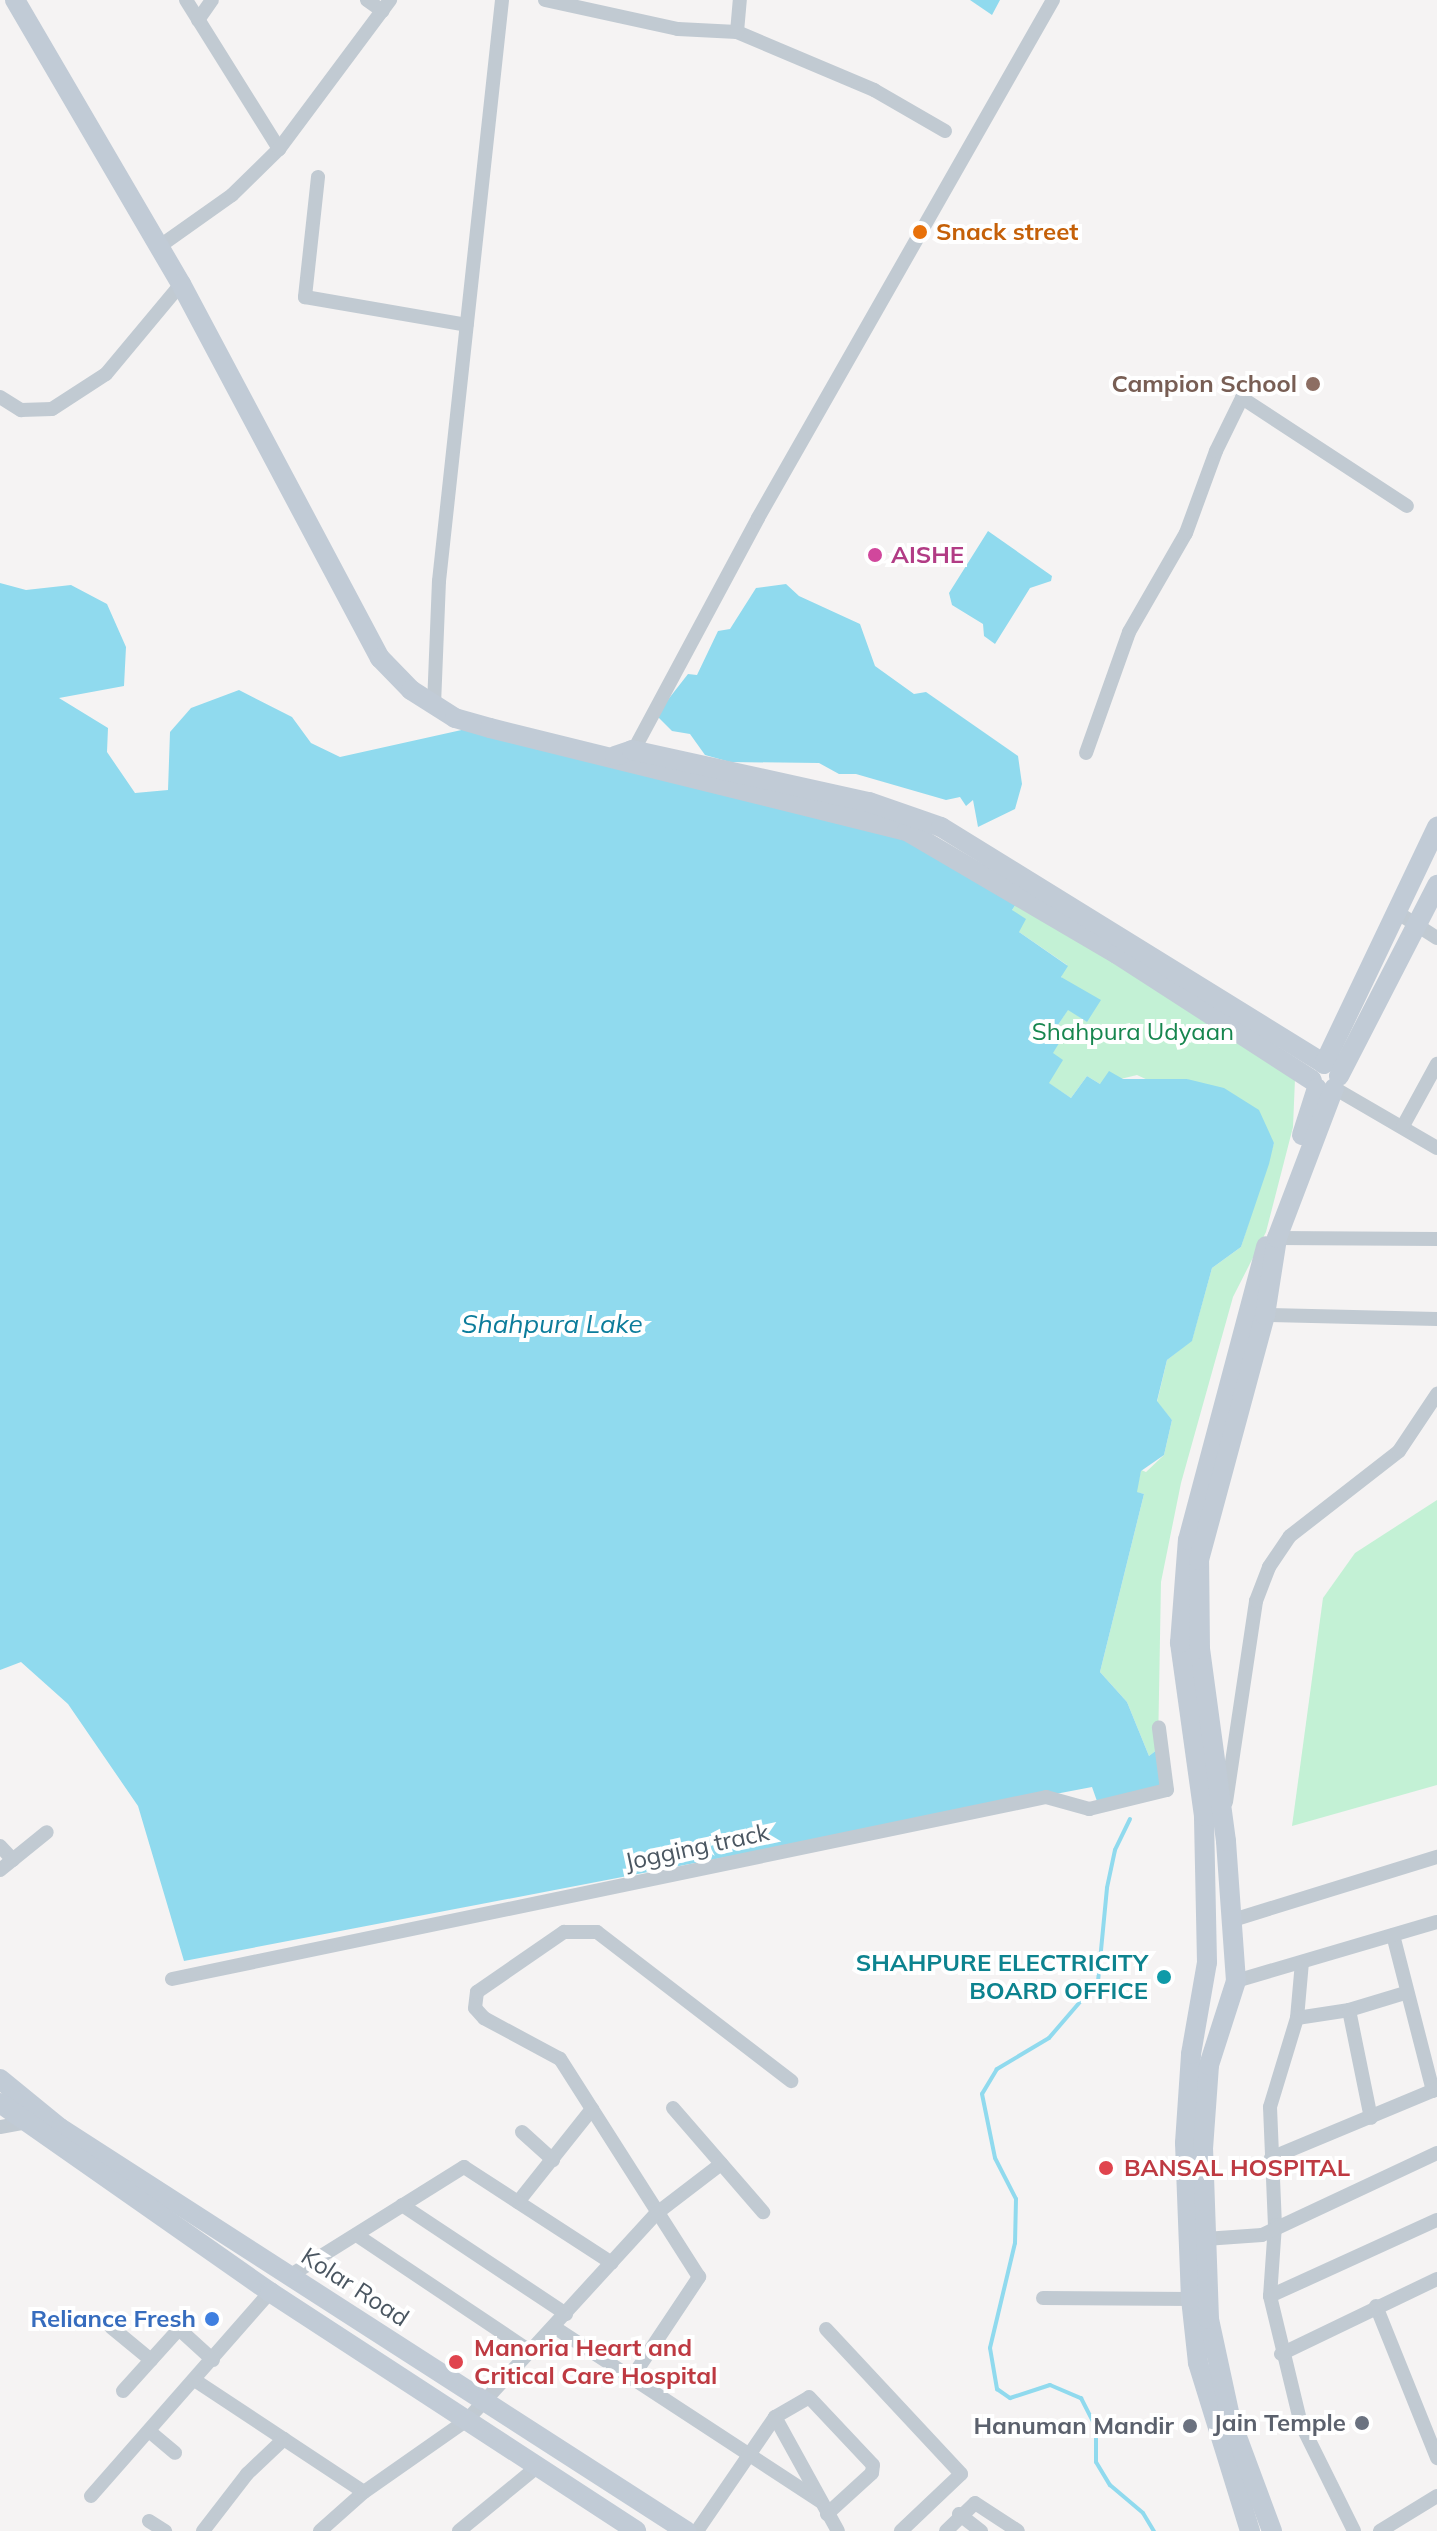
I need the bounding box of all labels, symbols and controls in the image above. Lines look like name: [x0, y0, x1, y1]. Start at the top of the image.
place label: Snack street: [936, 218, 1078, 246]
marker: Snack street: [911, 223, 929, 241]
place label: Campion School: [1111, 370, 1297, 398]
marker: Campion School: [1304, 375, 1322, 393]
place label: AISHE: [891, 541, 964, 569]
marker: AISHE: [866, 546, 884, 564]
park label: Shahpura Udyaan: [1032, 1018, 1234, 1046]
water label: Shahpura Lake: [461, 1308, 643, 1340]
street label: Jogging track: [622, 1818, 772, 1876]
place label: SHAHPURE ELECTRICITY BOARD OFFICE: [856, 1949, 1148, 2005]
marker: SHAHPURE ELECTRICITY BOARD OFFICE: [1155, 1968, 1173, 1986]
place label: BANSAL HOSPITAL: [1124, 2154, 1350, 2182]
marker: BANSAL HOSPITAL: [1095, 2157, 1117, 2179]
street label: Kolar Road: [296, 2242, 414, 2332]
place label: Reliance Fresh: [30, 2305, 196, 2333]
marker: Reliance Fresh: [203, 2310, 221, 2328]
place label: Manoria Heart and Critical Care Hospital: [474, 2334, 717, 2390]
marker: Manoria Heart and Critical Care Hospital: [445, 2351, 467, 2373]
place label: Jain Temple: [1213, 2409, 1346, 2437]
place label: Hanuman Mandir: [973, 2412, 1174, 2440]
marker: Jain Temple: [1353, 2414, 1371, 2432]
marker: Hanuman Mandir: [1181, 2417, 1199, 2435]

